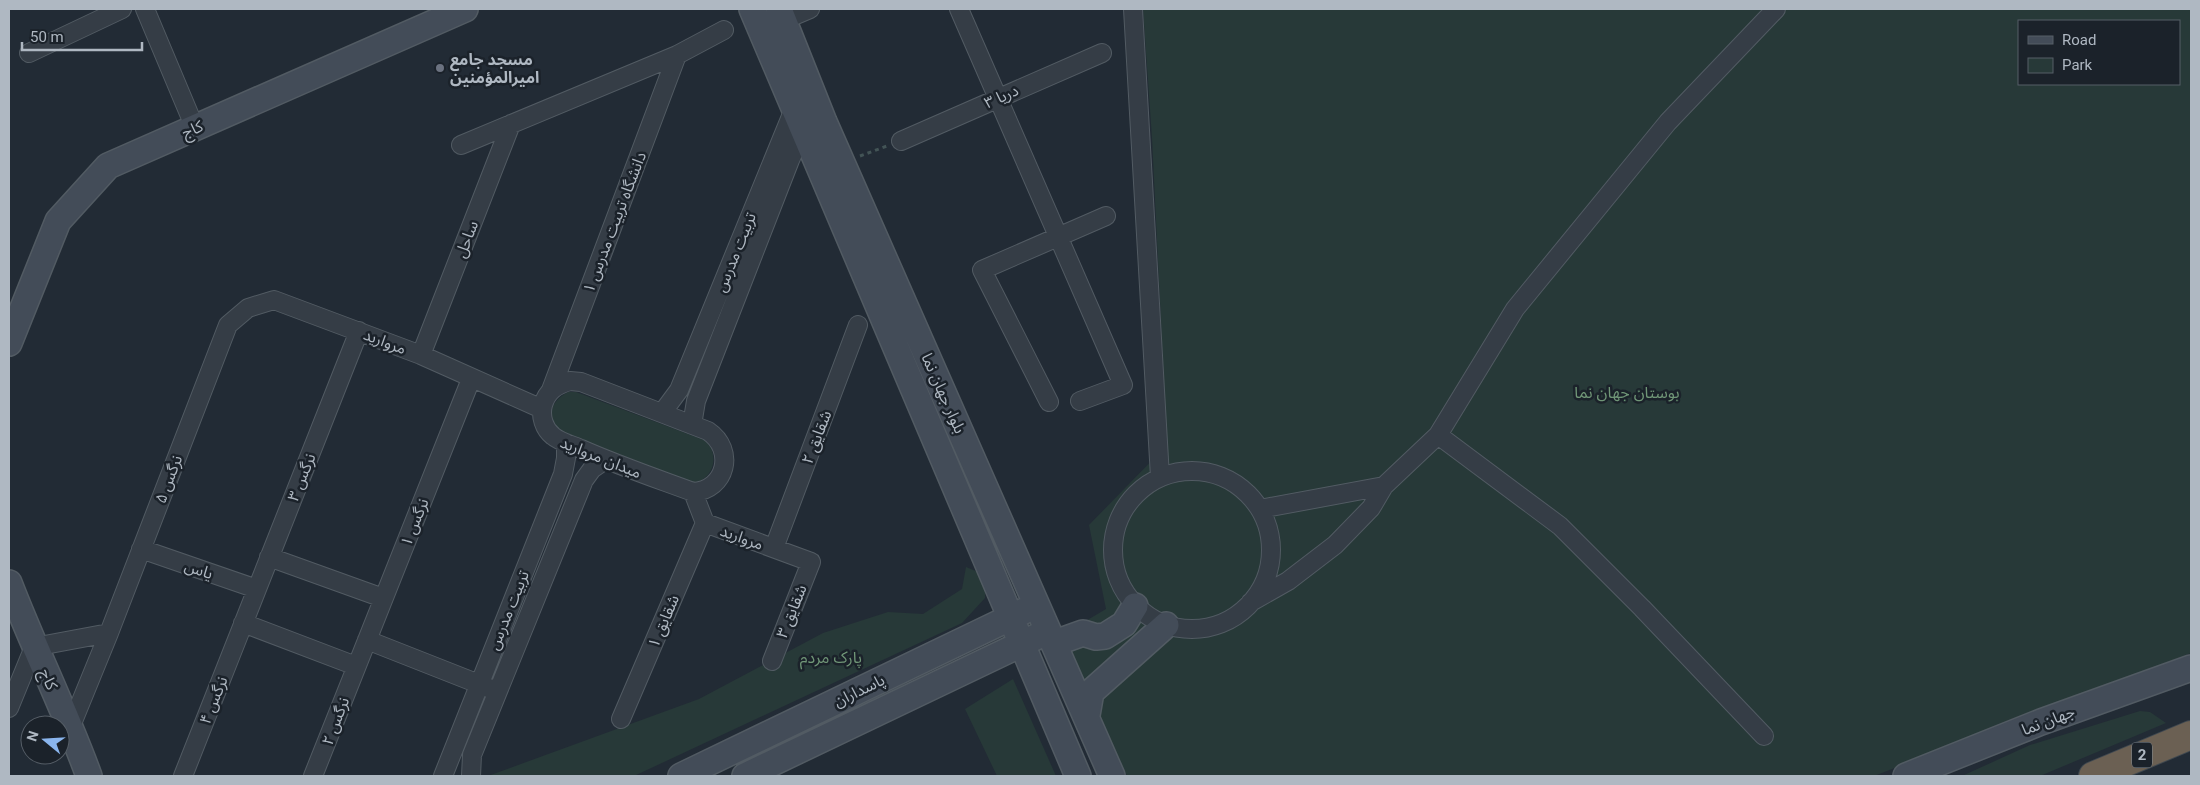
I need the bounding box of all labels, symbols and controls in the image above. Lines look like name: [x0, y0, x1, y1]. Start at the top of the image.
scale bar: [22, 20, 142, 52]
legend: [2018, 20, 2180, 85]
text: 50 m: [30, 28, 64, 46]
text: Road: [2062, 31, 2096, 49]
place label: مسجد جامع امیرالمؤمنین: [450, 50, 539, 87]
text: Park: [2062, 56, 2093, 74]
marker: مسجد جامع امیرالمؤمنین: [434, 62, 446, 74]
street label: دریا ۳: [981, 81, 1021, 112]
street label: کاج: [179, 116, 207, 145]
street label: ۱ دانشگاه تربیت مدرس: [579, 149, 650, 295]
street label: تربیت مدرس: [711, 209, 760, 295]
street label: ساحل: [451, 218, 482, 260]
street label: مروارید: [361, 325, 409, 358]
street label: بلوار جهان نما: [917, 350, 970, 436]
park label: بوستان جهان نما: [1574, 383, 1680, 402]
street label: شقایق ۲: [798, 408, 836, 467]
street label: میدان مروارید: [557, 433, 644, 482]
street label: نرگس ۳: [283, 450, 320, 504]
street label: ۵ نرگس: [151, 452, 186, 506]
street label: نرگس ۱: [396, 495, 433, 549]
street label: مروارید: [718, 521, 766, 554]
street label: یاس: [182, 556, 216, 583]
street label: تربیت مدرس: [484, 567, 533, 653]
street label: شقایق ۳: [772, 582, 812, 641]
street label: شقایق ۱: [644, 592, 684, 651]
park label: پارک مردم: [800, 648, 862, 670]
street label: کاج: [33, 665, 62, 695]
street label: پاسداران: [831, 670, 888, 712]
street label: نرگس ۴: [195, 673, 232, 727]
street label: نرگس ۲: [318, 694, 353, 748]
street label: جهان نما: [2019, 702, 2077, 739]
north arrow: [20, 715, 70, 765]
text: N: [23, 729, 42, 743]
road number: 2: [2132, 742, 2152, 768]

